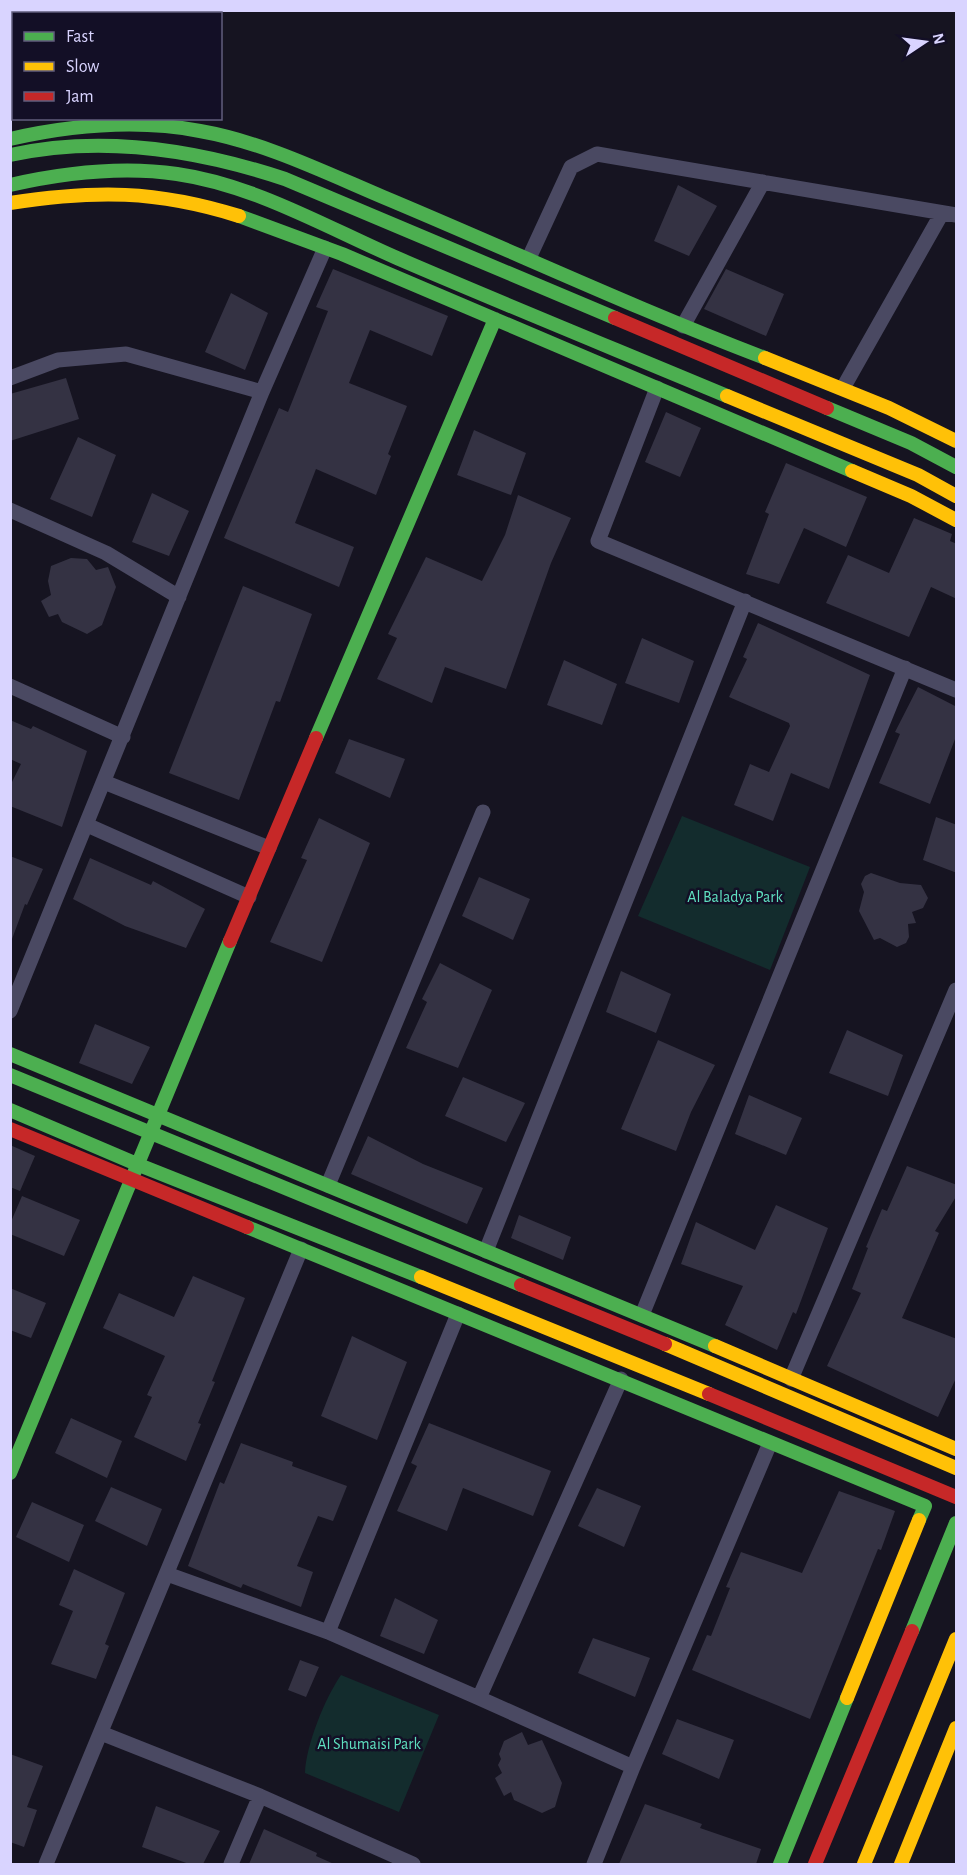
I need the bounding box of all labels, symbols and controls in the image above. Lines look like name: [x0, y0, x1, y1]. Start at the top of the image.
legend: [12, 12, 222, 120]
north arrow: [895, 12, 955, 72]
text: Fast: [66, 28, 94, 46]
text: N: [930, 32, 948, 46]
text: Slow: [66, 58, 99, 76]
text: Jam: [66, 88, 94, 106]
park label: Al Baladya Park: [687, 889, 784, 906]
park label: Al Shumaisi Park: [317, 1736, 422, 1752]

